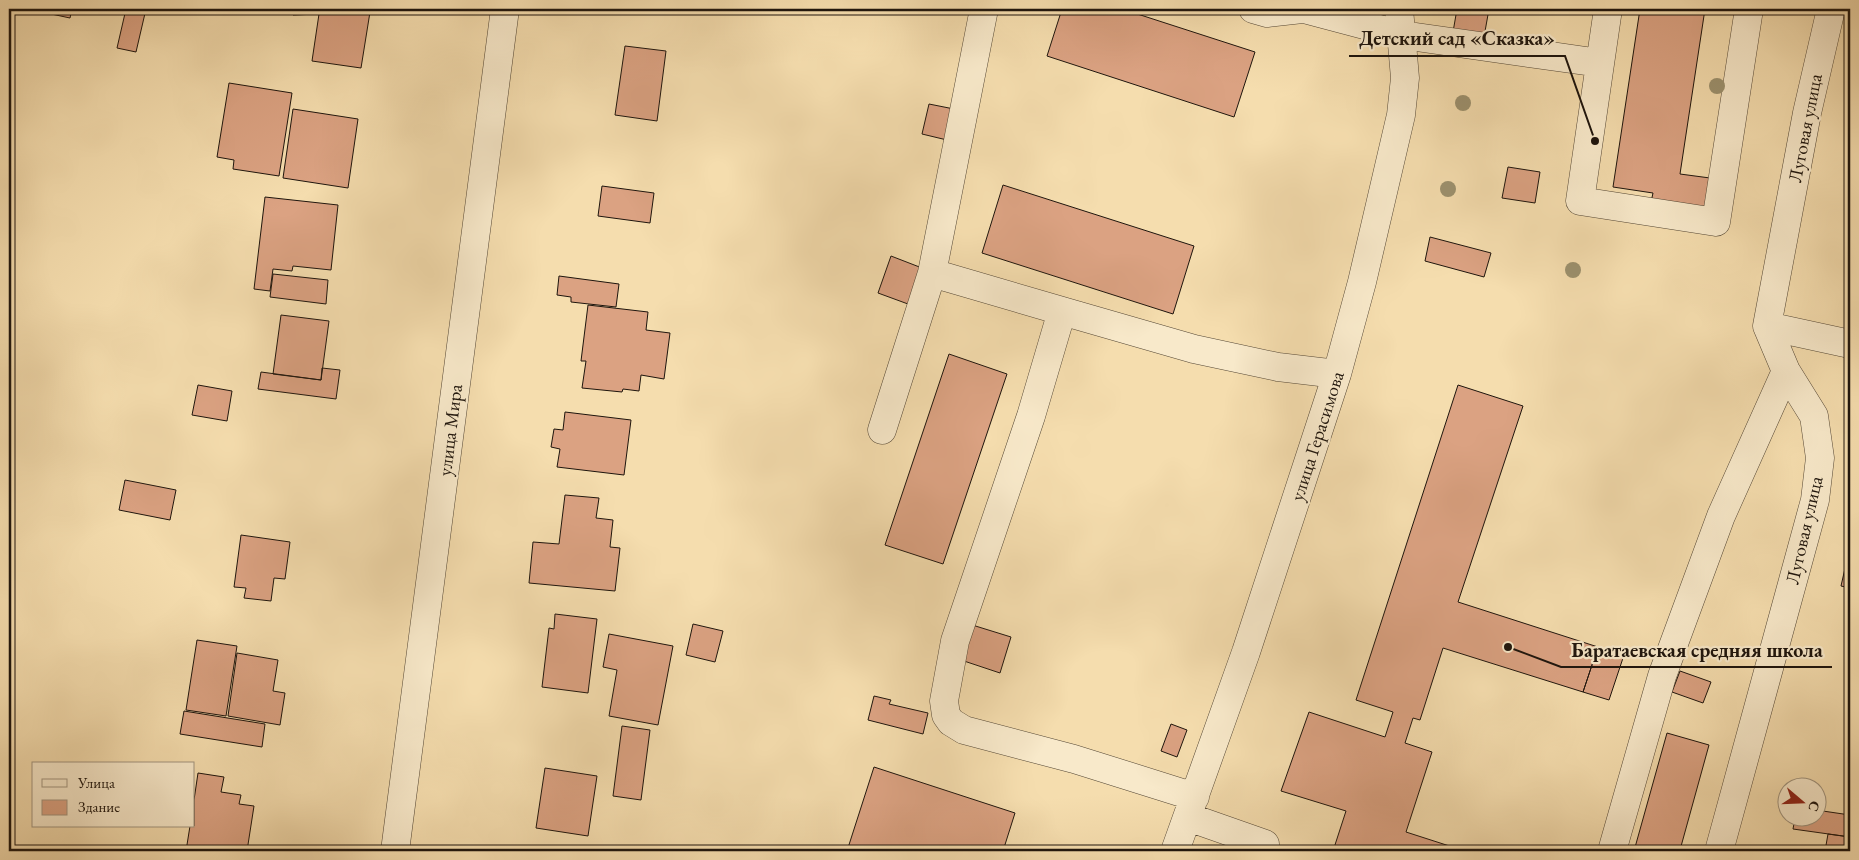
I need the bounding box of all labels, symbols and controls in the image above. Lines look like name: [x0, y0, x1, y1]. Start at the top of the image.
callout: Детский сад «Сказка»: [1349, 21, 1565, 56]
text: Детский сад «Сказка»: [1359, 25, 1555, 51]
street label: Луговая улица: [1782, 71, 1828, 185]
street label: улица Герасимова: [1284, 367, 1350, 504]
street label: улица Мира: [432, 382, 468, 477]
street label: Луговая улица: [1779, 473, 1829, 587]
callout: Баратаевская средняя школа: [1561, 632, 1832, 667]
text: Баратаевская средняя школа: [1571, 637, 1823, 663]
legend: [32, 762, 195, 828]
text: Улица: [77, 773, 115, 792]
north arrow: [1776, 778, 1826, 828]
text: Здание: [78, 797, 120, 816]
text: С: [1804, 799, 1824, 814]

